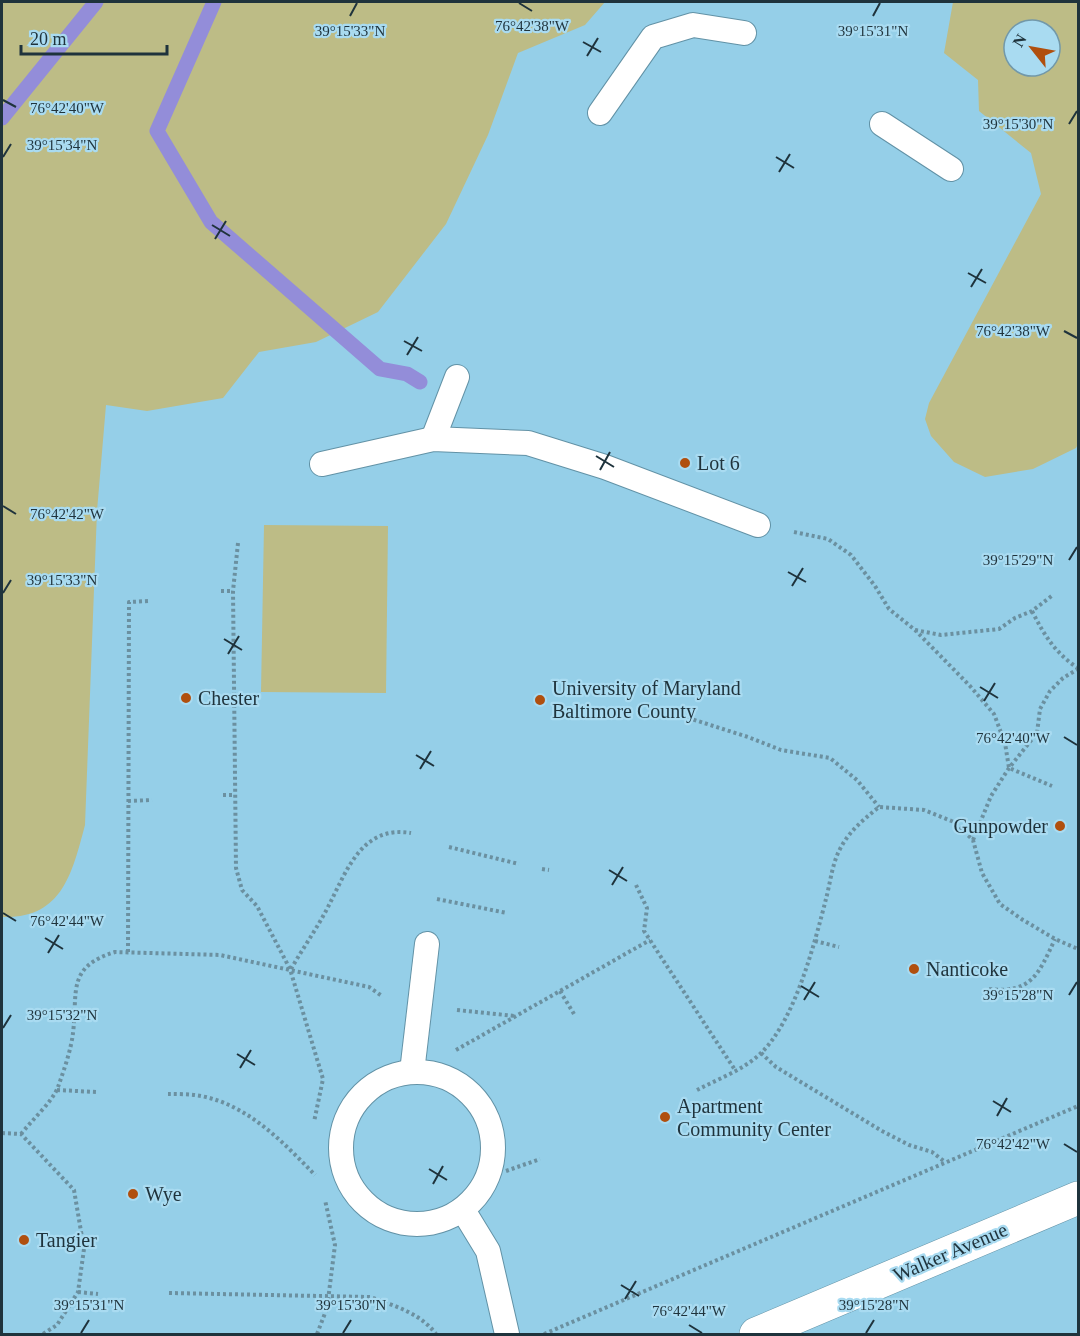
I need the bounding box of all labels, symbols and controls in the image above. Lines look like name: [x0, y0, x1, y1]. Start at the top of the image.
scale bar: [21, 18, 166, 56]
text: 76°42'38"W: [495, 18, 570, 34]
north arrow: [1002, 18, 1062, 78]
text: 39°15'33"N: [315, 23, 385, 39]
text: 39°15'31"N: [838, 23, 908, 39]
text: 20 m: [30, 29, 67, 49]
text: N: [1009, 31, 1030, 50]
text: 76°42'40"W: [30, 100, 105, 116]
text: 39°15'30"N: [983, 116, 1053, 132]
text: 39°15'34"N: [27, 137, 97, 153]
text: 76°42'38"W: [976, 323, 1051, 339]
place label: Lot 6: [697, 452, 740, 474]
marker: Lot 6: [678, 456, 692, 470]
text: 76°42'42"W: [30, 506, 105, 522]
text: 39°15'29"N: [983, 552, 1053, 568]
text: 39°15'33"N: [27, 572, 97, 588]
place label: University of Maryland Baltimore County: [552, 677, 741, 723]
place label: Chester: [198, 687, 259, 709]
marker: Chester: [179, 691, 193, 705]
marker: University of Maryland Baltimore County: [533, 693, 547, 707]
text: 76°42'40"W: [976, 730, 1051, 746]
place label: Gunpowder: [954, 815, 1048, 838]
marker: Gunpowder: [1053, 819, 1067, 833]
text: 76°42'44"W: [30, 913, 105, 929]
place label: Nanticoke: [926, 958, 1008, 980]
marker: Nanticoke: [907, 962, 921, 976]
text: 39°15'28"N: [983, 987, 1053, 1003]
text: 39°15'32"N: [27, 1007, 97, 1023]
place label: Apartment Community Center: [677, 1095, 831, 1141]
marker: Apartment Community Center: [658, 1110, 672, 1124]
text: 76°42'42"W: [976, 1136, 1051, 1152]
place label: Wye: [145, 1183, 182, 1206]
marker: Wye: [126, 1187, 140, 1201]
street label: Walker Avenue: [890, 1218, 1010, 1286]
place label: Tangier: [36, 1229, 97, 1252]
marker: Tangier: [17, 1233, 31, 1247]
text: 39°15'31"N: [54, 1297, 124, 1313]
text: 39°15'30"N: [316, 1297, 386, 1313]
text: 39°15'28"N: [839, 1297, 909, 1313]
text: 76°42'44"W: [652, 1303, 727, 1319]

